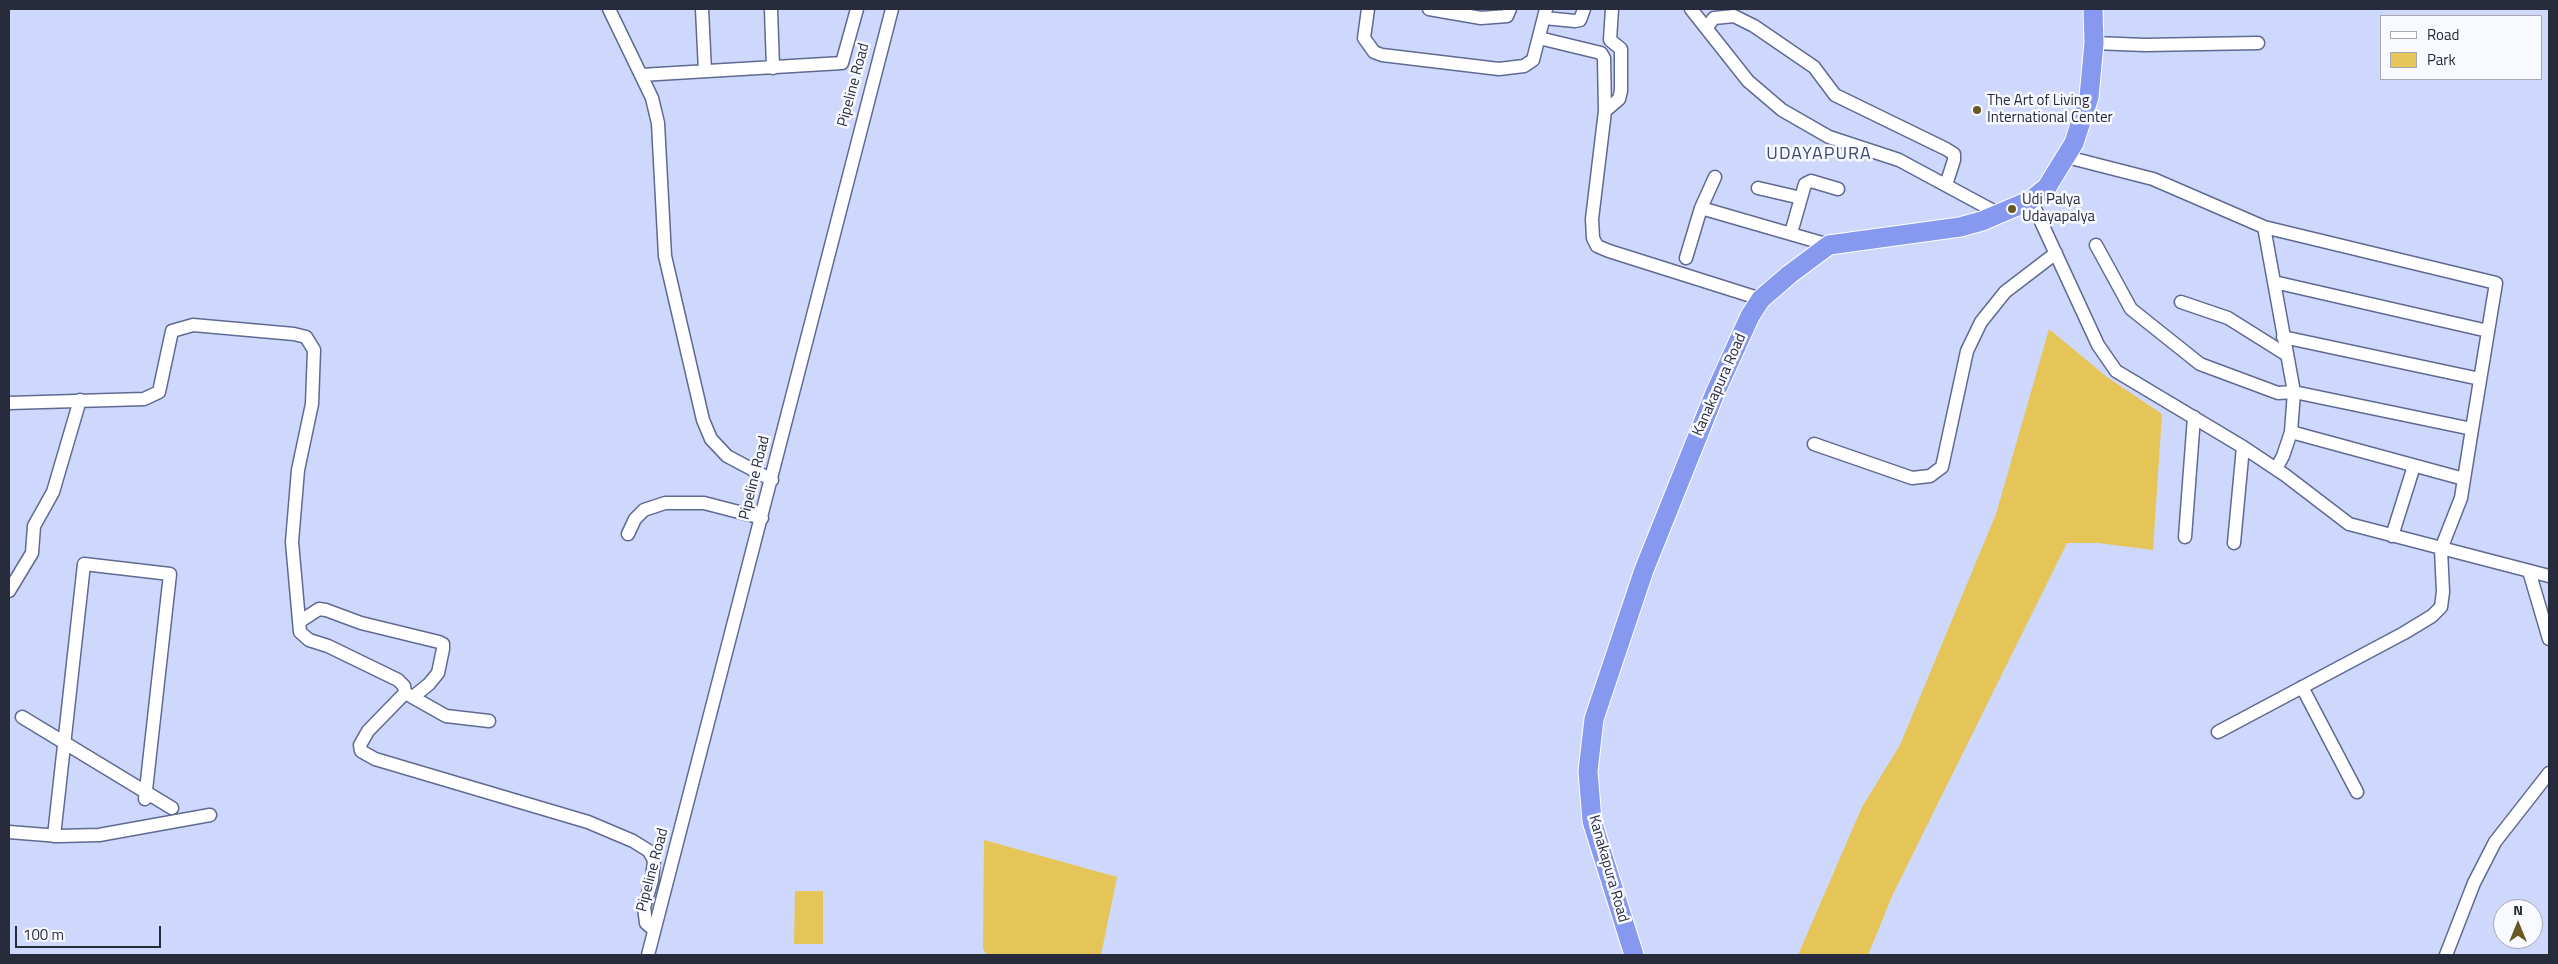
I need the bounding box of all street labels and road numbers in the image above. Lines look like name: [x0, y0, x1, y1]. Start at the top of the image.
street label: Pipeline Road: [834, 41, 874, 129]
street label: Kanakapura Road: [1689, 331, 1751, 439]
street label: Pipeline Road: [736, 434, 774, 522]
street label: Kanakapura Road: [1584, 813, 1632, 925]
street label: Pipeline Road: [633, 826, 673, 914]

